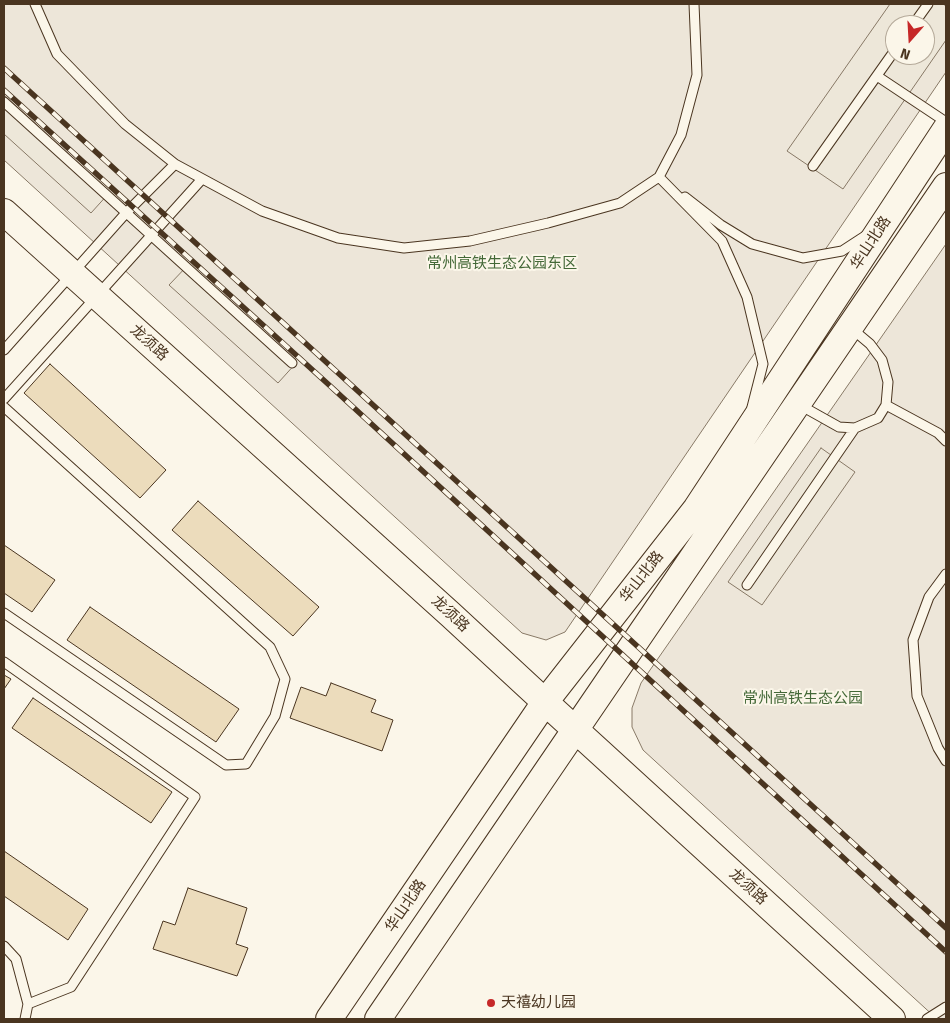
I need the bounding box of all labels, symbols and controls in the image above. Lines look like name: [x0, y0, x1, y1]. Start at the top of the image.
north arrow: [885, 15, 935, 65]
text: N: [898, 44, 912, 63]
street label: 华山北路: [847, 213, 895, 273]
park label: 常州高铁生态公园东区: [427, 255, 577, 273]
street label: 龙须路: [126, 321, 172, 365]
street label: 华山北路: [616, 548, 668, 606]
street label: 龙须路: [427, 592, 473, 636]
park label: 常州高铁生态公园: [743, 690, 863, 708]
street label: 龙须路: [725, 865, 771, 909]
street label: 华山北路: [382, 876, 430, 936]
place label: 天禧幼儿园: [501, 994, 576, 1012]
marker: 天禧幼儿园: [485, 997, 497, 1009]

